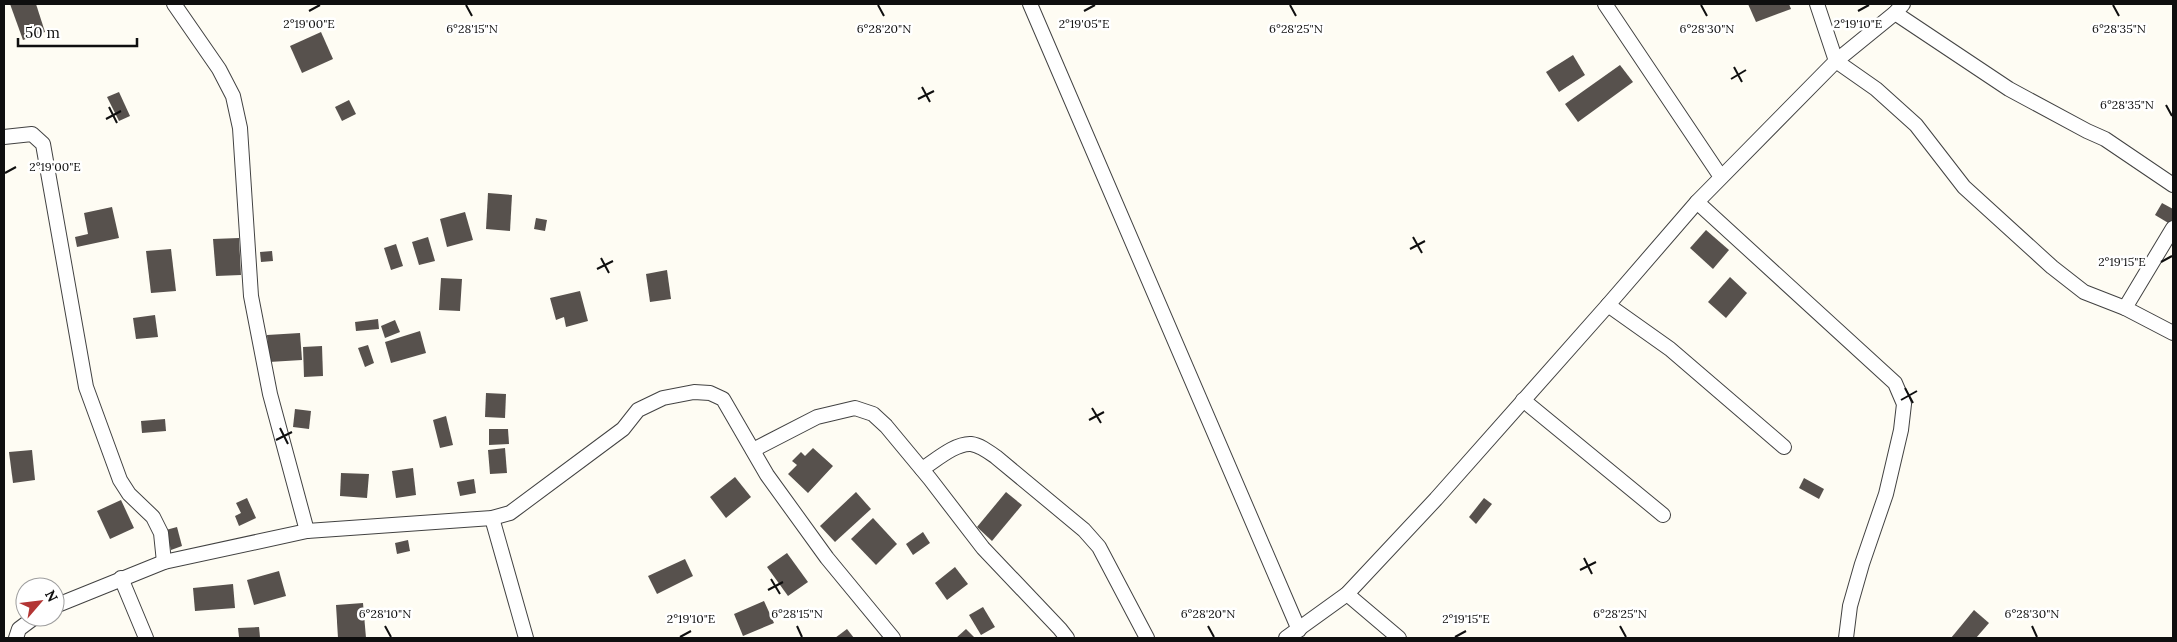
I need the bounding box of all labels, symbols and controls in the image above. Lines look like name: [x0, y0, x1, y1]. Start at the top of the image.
scale bar: [18, 15, 136, 47]
text: 2°19'00"E: [283, 16, 335, 31]
text: 2°19'05"E: [1059, 16, 1109, 31]
text: 2°19'10"E: [1834, 16, 1882, 31]
text: 6°28'15"N: [446, 21, 498, 36]
text: 6°28'20"N: [857, 21, 911, 36]
text: 6°28'25"N: [1269, 21, 1323, 36]
text: 6°28'30"N: [1680, 21, 1734, 36]
text: 6°28'35"N: [2092, 21, 2146, 36]
text: 50 m: [25, 23, 60, 42]
text: 6°28'35"N: [2100, 97, 2154, 112]
text: 2°19'00"E: [29, 159, 81, 174]
text: 2°19'15"E: [2098, 254, 2146, 269]
north arrow: [15, 577, 65, 627]
text: N: [41, 587, 62, 605]
text: 6°28'10"N: [359, 606, 411, 621]
text: 6°28'15"N: [771, 606, 823, 621]
text: 6°28'20"N: [1181, 606, 1235, 621]
text: 6°28'25"N: [1593, 606, 1647, 621]
text: 6°28'30"N: [2005, 606, 2059, 621]
text: 2°19'10"E: [667, 611, 715, 626]
text: 2°19'15"E: [1442, 611, 1490, 626]

